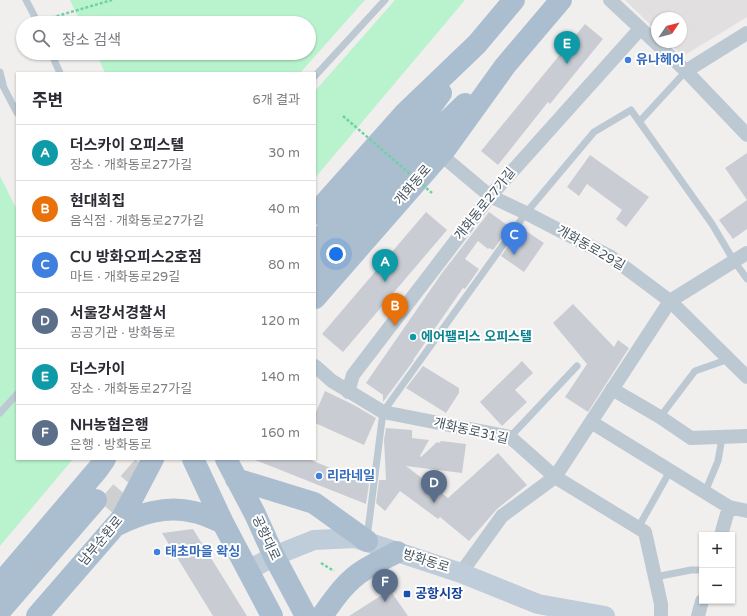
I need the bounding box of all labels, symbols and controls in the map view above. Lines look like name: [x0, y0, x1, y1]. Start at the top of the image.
north arrow: [651, 12, 687, 48]
search box: [16, 16, 316, 60]
icon: search: [30, 27, 52, 49]
text: 장소 검색: [62, 31, 121, 49]
pin: E: [554, 31, 580, 64]
place label: 유나헤어: [636, 52, 684, 68]
marker: 유나헤어: [623, 55, 633, 65]
text: 주변: [32, 90, 63, 111]
text: 6개 결과: [253, 92, 300, 108]
text: 더스카이 오피스텔: [70, 136, 184, 154]
text: A: [40, 145, 50, 161]
text: 30 m: [268, 145, 300, 161]
text: 장소 · 개화동로27가길: [70, 157, 192, 173]
street label: 개화동로: [391, 162, 435, 208]
street label: 개화동로27가길: [451, 165, 519, 243]
text: 현대회집: [70, 192, 125, 210]
text: B: [40, 201, 50, 217]
text: 40 m: [268, 201, 300, 217]
text: 음식점 · 개화동로27가길: [70, 213, 204, 229]
pin: C: [501, 222, 527, 255]
street label: 개화동로29길: [554, 222, 628, 274]
your location: [326, 244, 346, 264]
text: CU 방화오피스2호점: [70, 248, 202, 266]
pin: A: [372, 249, 398, 282]
text: C: [40, 257, 50, 273]
text: 80 m: [268, 257, 300, 273]
text: 마트 · 개화동로29길: [70, 269, 180, 285]
pin: B: [382, 293, 408, 326]
text: 서울강서경찰서: [70, 304, 167, 322]
text: D: [40, 313, 50, 329]
text: 120 m: [260, 313, 300, 329]
text: 공공기관 · 방화동로: [70, 325, 176, 341]
place label: 에어팰리스 오피스텔: [421, 329, 532, 345]
marker: 에어팰리스 오피스텔: [408, 332, 418, 342]
text: 더스카이: [70, 360, 125, 378]
text: E: [41, 369, 49, 385]
text: 140 m: [260, 369, 300, 385]
text: 장소 · 개화동로27가길: [70, 381, 192, 397]
street label: 개화동로31길: [432, 415, 510, 447]
text: NH농협은행: [70, 416, 149, 434]
text: F: [41, 425, 49, 441]
text: 160 m: [260, 425, 300, 441]
text: 은행 · 방화동로: [70, 437, 152, 453]
place label: 리라네일: [327, 468, 375, 484]
pin: D: [421, 470, 447, 503]
marker: 리라네일: [314, 471, 324, 481]
street label: 남부순환로: [76, 513, 126, 569]
street label: 공항대로: [249, 513, 283, 563]
map controls: [699, 532, 735, 604]
button: +: [699, 532, 735, 568]
place label: 태초마을 왁싱: [165, 544, 240, 560]
street label: 방화동로: [401, 546, 451, 576]
marker: 태초마을 왁싱: [152, 547, 162, 557]
button: −: [699, 568, 735, 604]
pin: F: [372, 569, 398, 602]
place label: 공항시장: [415, 586, 463, 602]
marker: 공항시장: [402, 589, 412, 599]

